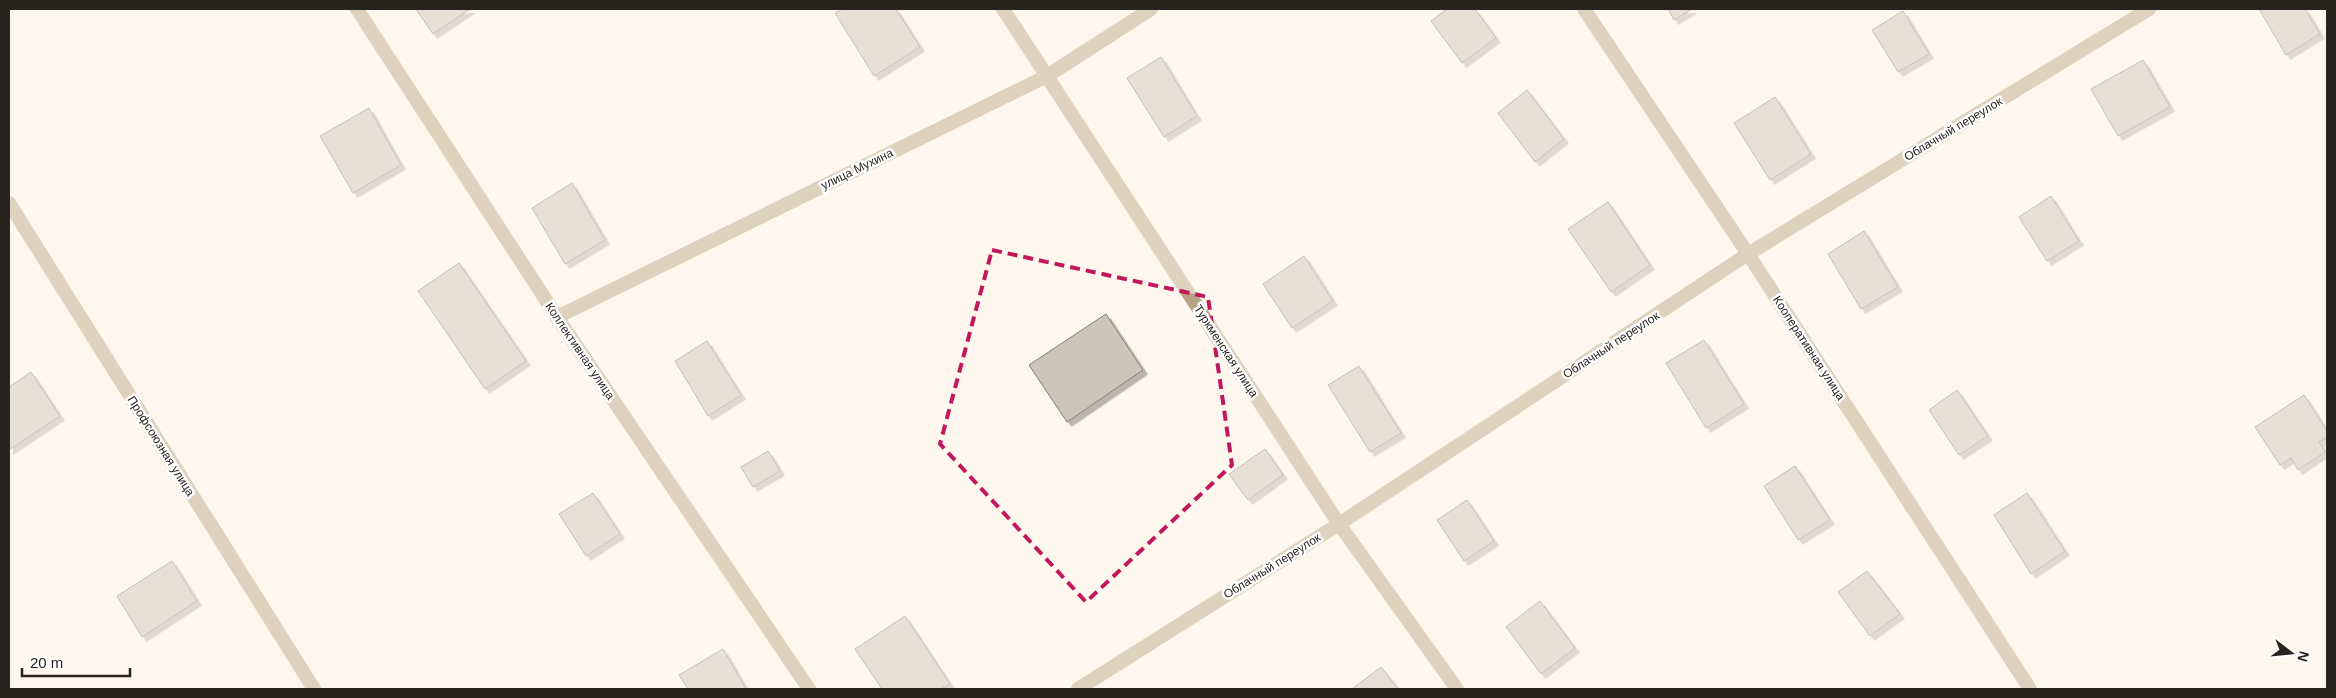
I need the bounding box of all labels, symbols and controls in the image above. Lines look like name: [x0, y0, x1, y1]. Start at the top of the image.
street label: Облачный переулок: [1901, 94, 2005, 164]
street label: улица Мухина: [819, 145, 896, 192]
street label: Кооперативная улица: [1770, 293, 1848, 403]
street label: Коллективная улица: [542, 300, 618, 402]
street label: Туркменская улица: [1191, 302, 1261, 400]
street label: Облачный переулок: [1560, 308, 1662, 381]
street label: Профсоюзная улица: [125, 393, 198, 499]
street label: Облачный переулок: [1221, 530, 1324, 602]
north arrow: [2266, 628, 2316, 678]
scale bar: [22, 646, 130, 678]
text: N: [2294, 650, 2313, 664]
text: 20 m: [30, 654, 63, 671]

